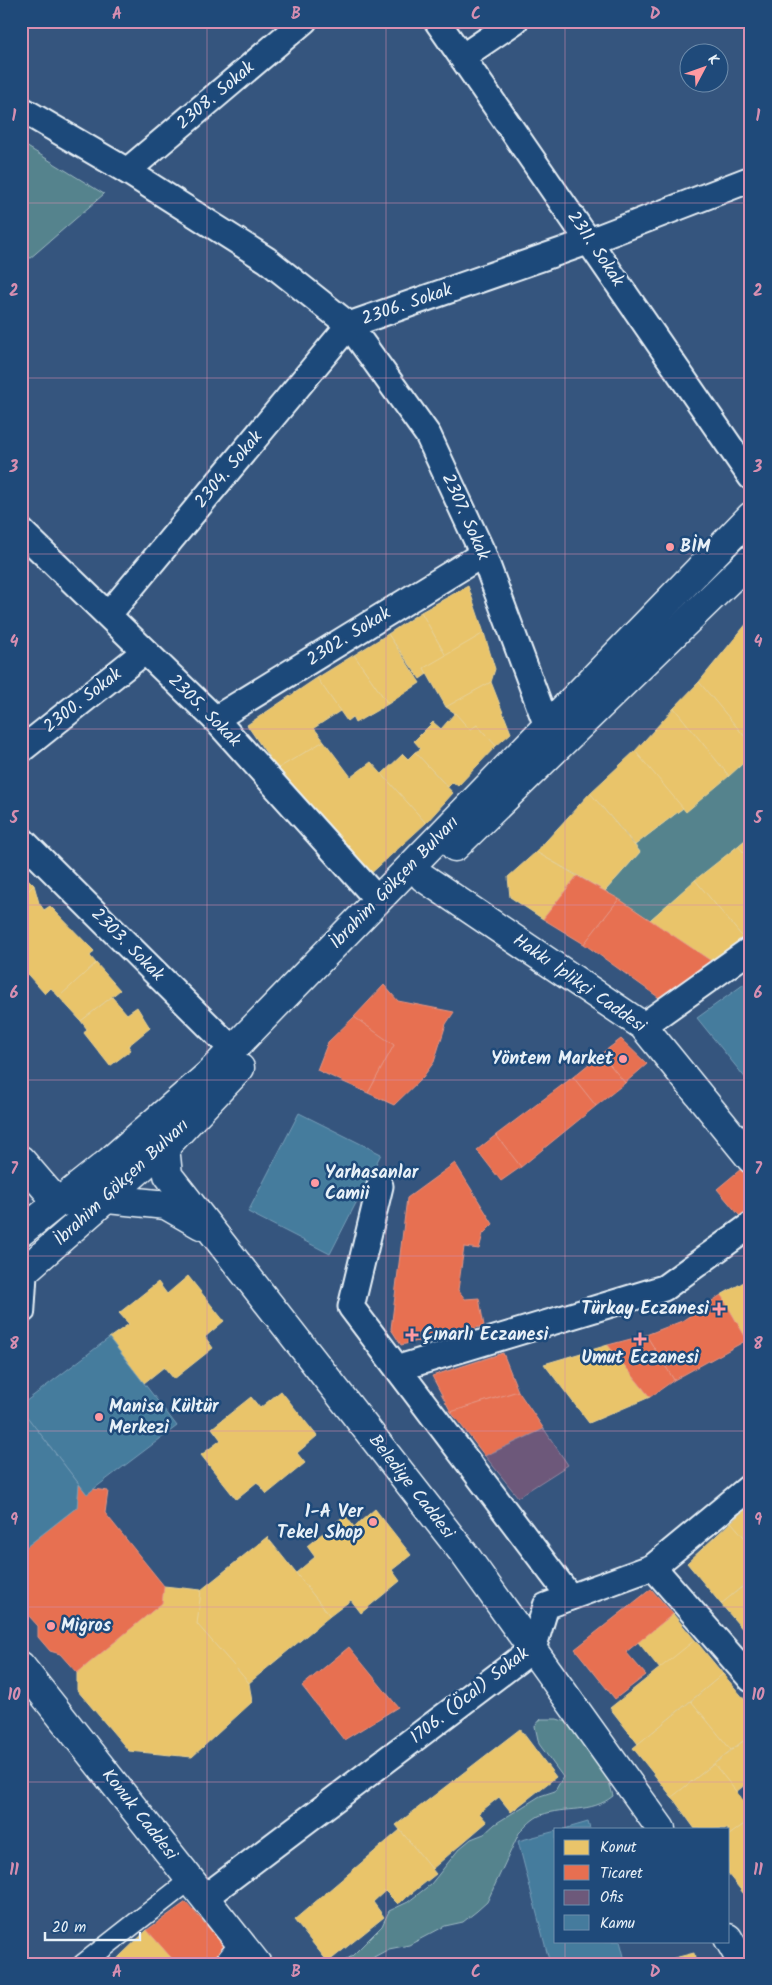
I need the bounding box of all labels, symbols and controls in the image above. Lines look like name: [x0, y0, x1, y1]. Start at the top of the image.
text: A: [112, 2, 122, 27]
text: B: [291, 2, 301, 27]
text: C: [471, 2, 481, 27]
text: D: [650, 2, 661, 27]
north arrow: [680, 42, 730, 92]
text: K: [702, 50, 724, 71]
street label: 2308. Sokak: [170, 54, 262, 138]
text: 1: [12, 104, 17, 129]
text: 1: [756, 104, 761, 129]
street label: 2311. Sokak: [559, 205, 632, 293]
street label: 2306. Sokak: [358, 276, 457, 334]
text: 2: [9, 279, 19, 304]
text: 2: [753, 279, 763, 304]
street label: 2304. Sokak: [188, 424, 271, 515]
text: 3: [9, 455, 19, 480]
text: 3: [753, 455, 763, 480]
street label: 2307. Sokak: [433, 469, 497, 566]
place label: BİM: [680, 533, 711, 562]
marker: BİM: [664, 541, 676, 553]
street label: 2302. Sokak: [301, 599, 397, 674]
text: 4: [10, 630, 19, 655]
text: 4: [754, 630, 763, 655]
street label: 2300. Sokak: [37, 661, 129, 741]
street label: 2305. Sokak: [161, 668, 248, 755]
text: 5: [9, 806, 20, 831]
text: 5: [753, 806, 764, 831]
street label: İbrahim Gökçen Bulvarı: [323, 809, 467, 957]
street label: 2303. Sokak: [83, 901, 171, 989]
street label: Hakkı İplikçi Caddesi: [506, 927, 652, 1041]
text: 6: [10, 981, 19, 1006]
text: 6: [754, 981, 763, 1006]
place label: Yöntem Market: [491, 1045, 614, 1074]
marker: Yöntem Market: [617, 1053, 629, 1065]
street label: İbrahim Gökçen Bulvarı: [48, 1112, 196, 1254]
text: 7: [10, 1157, 18, 1182]
text: 7: [754, 1157, 762, 1182]
place label: Yarhasanlar Camii: [325, 1159, 420, 1209]
marker: Yarhasanlar Camii: [309, 1177, 321, 1189]
place label: Türkay Eczanesi: [581, 1295, 709, 1324]
marker: Türkay Eczanesi: [713, 1303, 725, 1315]
place label: Çınarlı Eczanesi: [422, 1321, 549, 1350]
marker: Çınarlı Eczanesi: [406, 1329, 418, 1341]
text: 8: [9, 1332, 19, 1357]
text: 8: [753, 1332, 763, 1357]
marker: Umut Eczanesi: [634, 1333, 646, 1345]
place label: Umut Eczanesi: [581, 1344, 699, 1373]
place label: Manisa Kültür Merkezi: [109, 1393, 220, 1443]
marker: Manisa Kültür Merkezi: [93, 1411, 105, 1423]
street label: Belediye Caddesi: [361, 1428, 462, 1546]
place label: 1-A Ver Tekel Shop: [277, 1498, 364, 1548]
text: 9: [10, 1508, 18, 1533]
text: 9: [754, 1508, 762, 1533]
marker: 1-A Ver Tekel Shop: [367, 1516, 379, 1528]
place label: Migros: [61, 1612, 112, 1641]
marker: Migros: [45, 1620, 57, 1632]
street label: 1706. (Öcal) Sokak: [404, 1640, 536, 1752]
text: 10: [7, 1683, 21, 1708]
text: 10: [751, 1683, 765, 1708]
street label: Konuk Caddesi: [94, 1763, 185, 1868]
legend: [554, 1828, 730, 1942]
text: Konut: [600, 1836, 637, 1860]
text: 11: [9, 1858, 19, 1883]
text: 11: [753, 1858, 763, 1883]
text: Ticaret: [600, 1862, 643, 1886]
text: Ofis: [600, 1886, 624, 1910]
scale bar: [45, 1910, 140, 1942]
text: Kamu: [600, 1912, 635, 1936]
text: 20 m: [52, 1916, 86, 1940]
text: A: [112, 1960, 122, 1985]
text: B: [291, 1960, 301, 1985]
text: C: [471, 1960, 481, 1985]
text: D: [650, 1960, 661, 1985]

